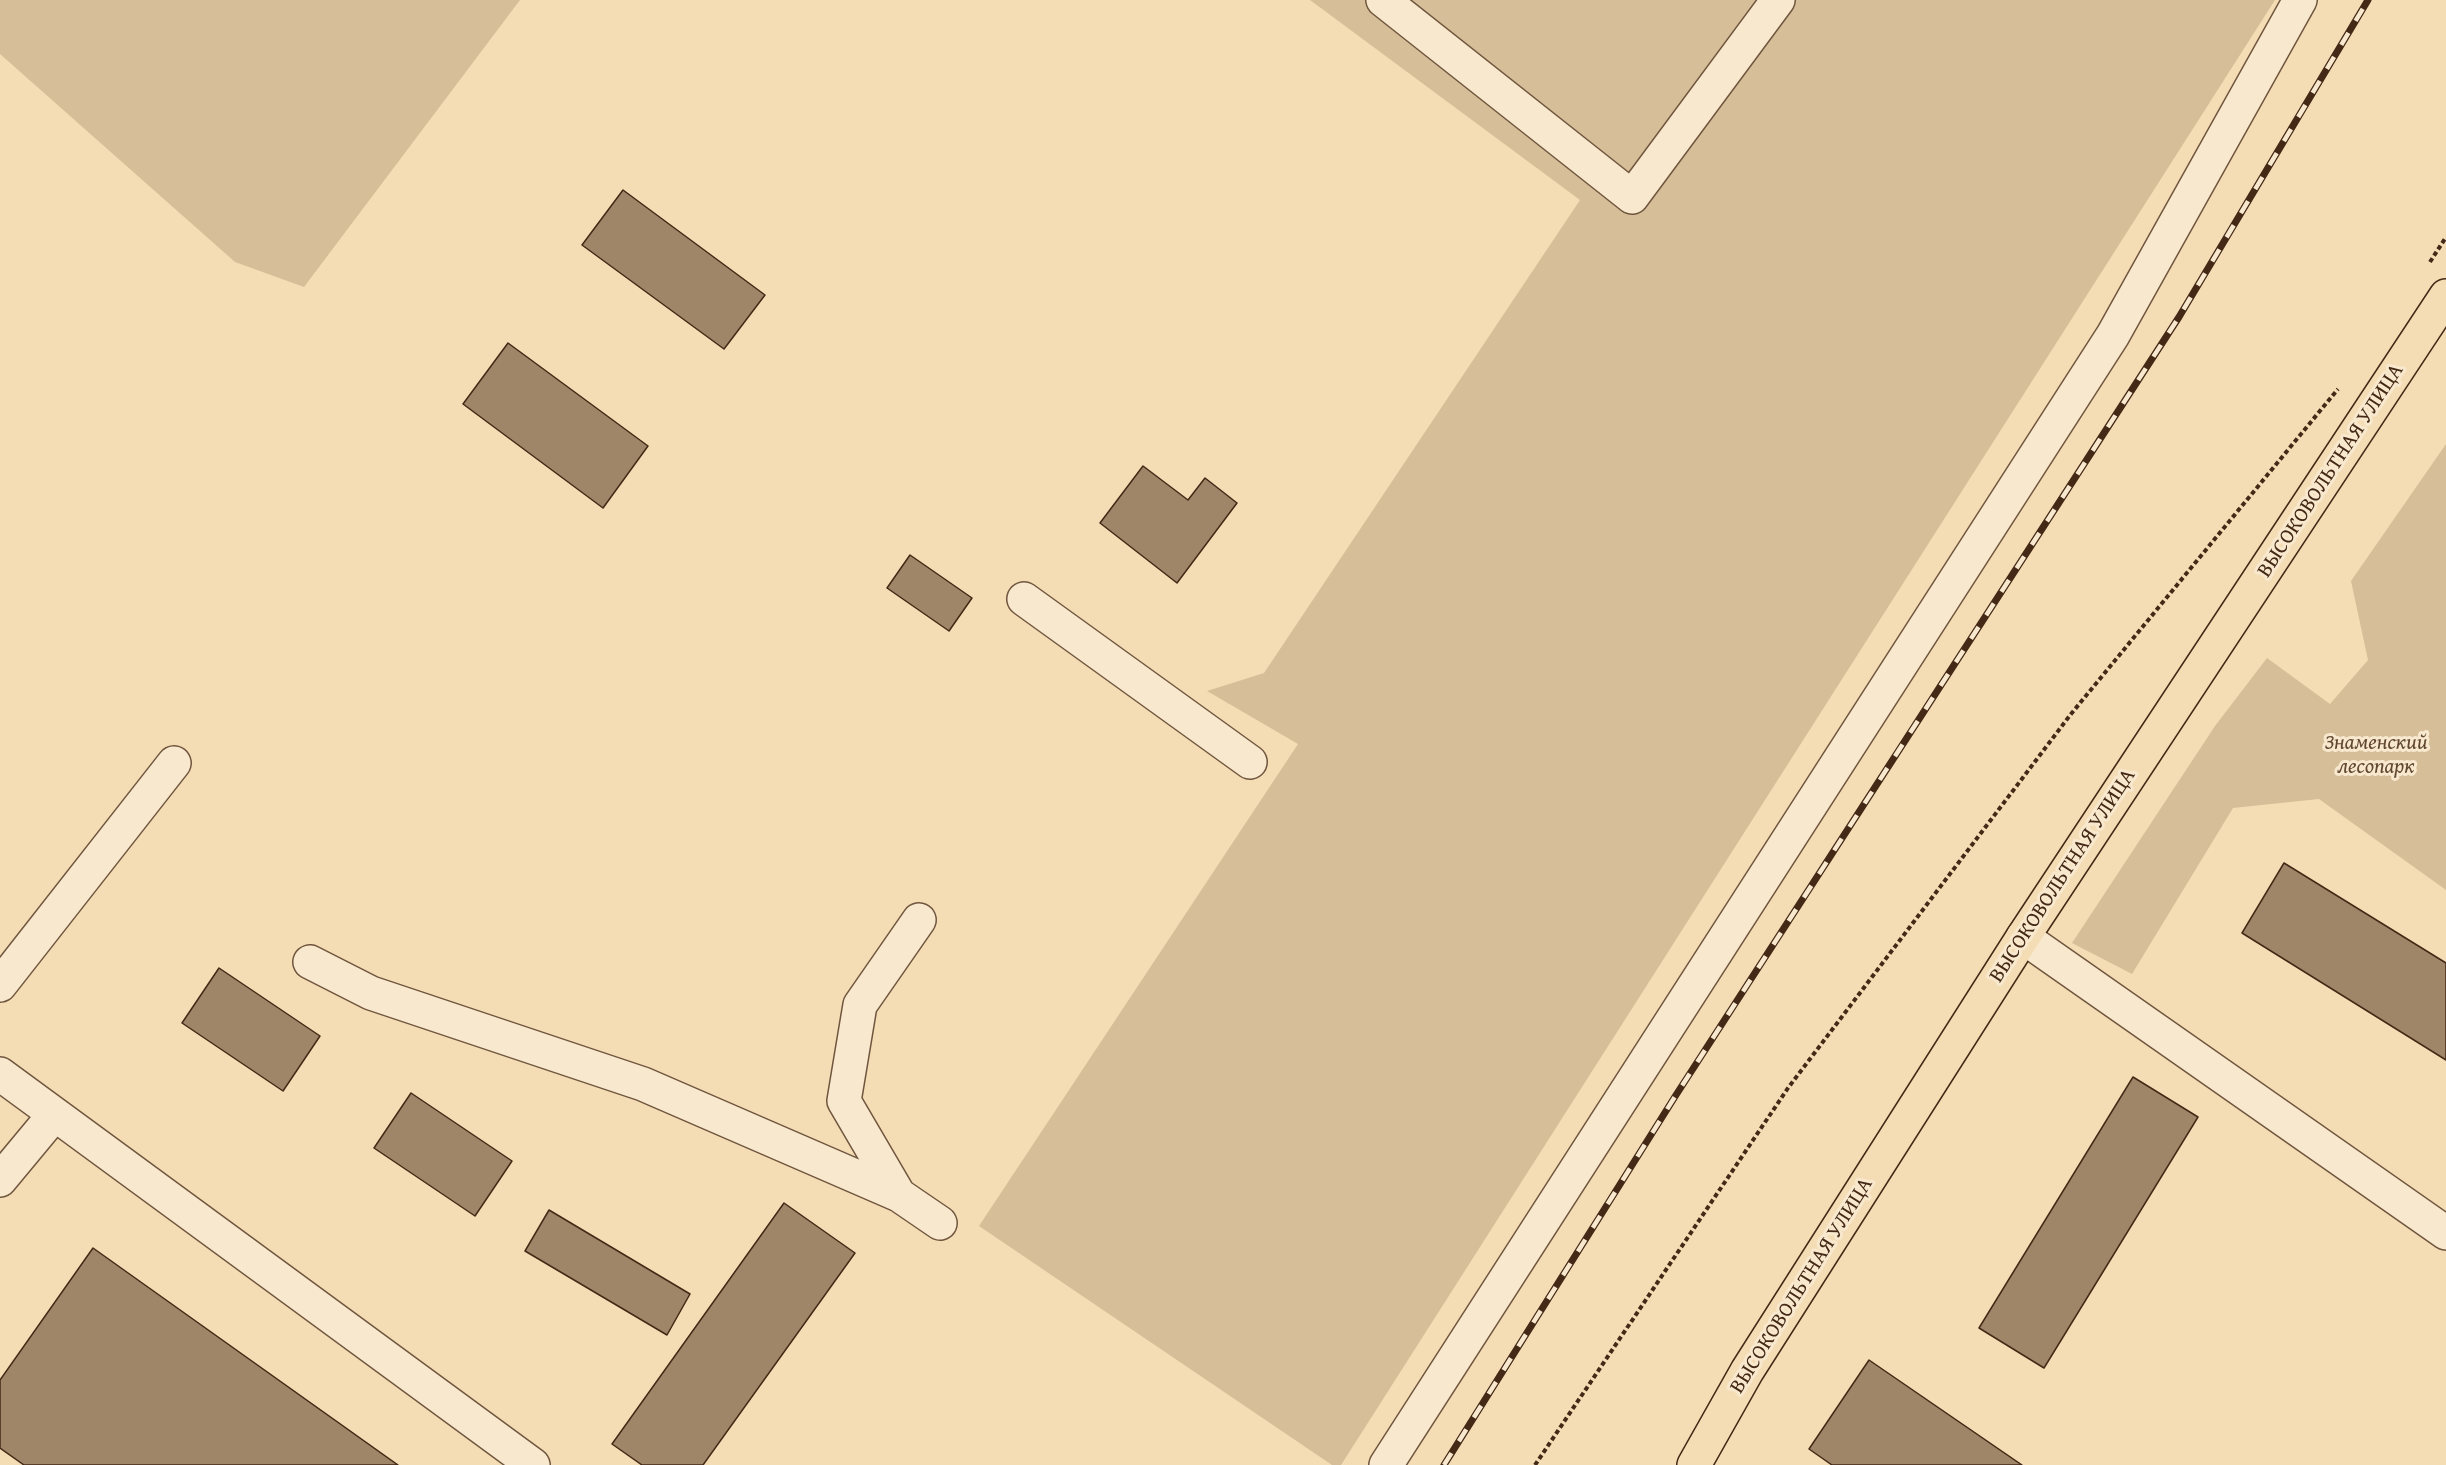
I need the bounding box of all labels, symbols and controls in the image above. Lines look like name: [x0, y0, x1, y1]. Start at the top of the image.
street label: ВЫСОКОВОЛЬТНАЯ УЛИЦА: [2252, 359, 2410, 583]
park label: Знаменский лесопарк: [2324, 731, 2428, 781]
street label: ВЫСОКОВОЛЬТНАЯ УЛИЦА: [1984, 764, 2142, 988]
street label: ВЫСОКОВОЛЬТНАЯ УЛИЦА: [1725, 1173, 1879, 1399]

